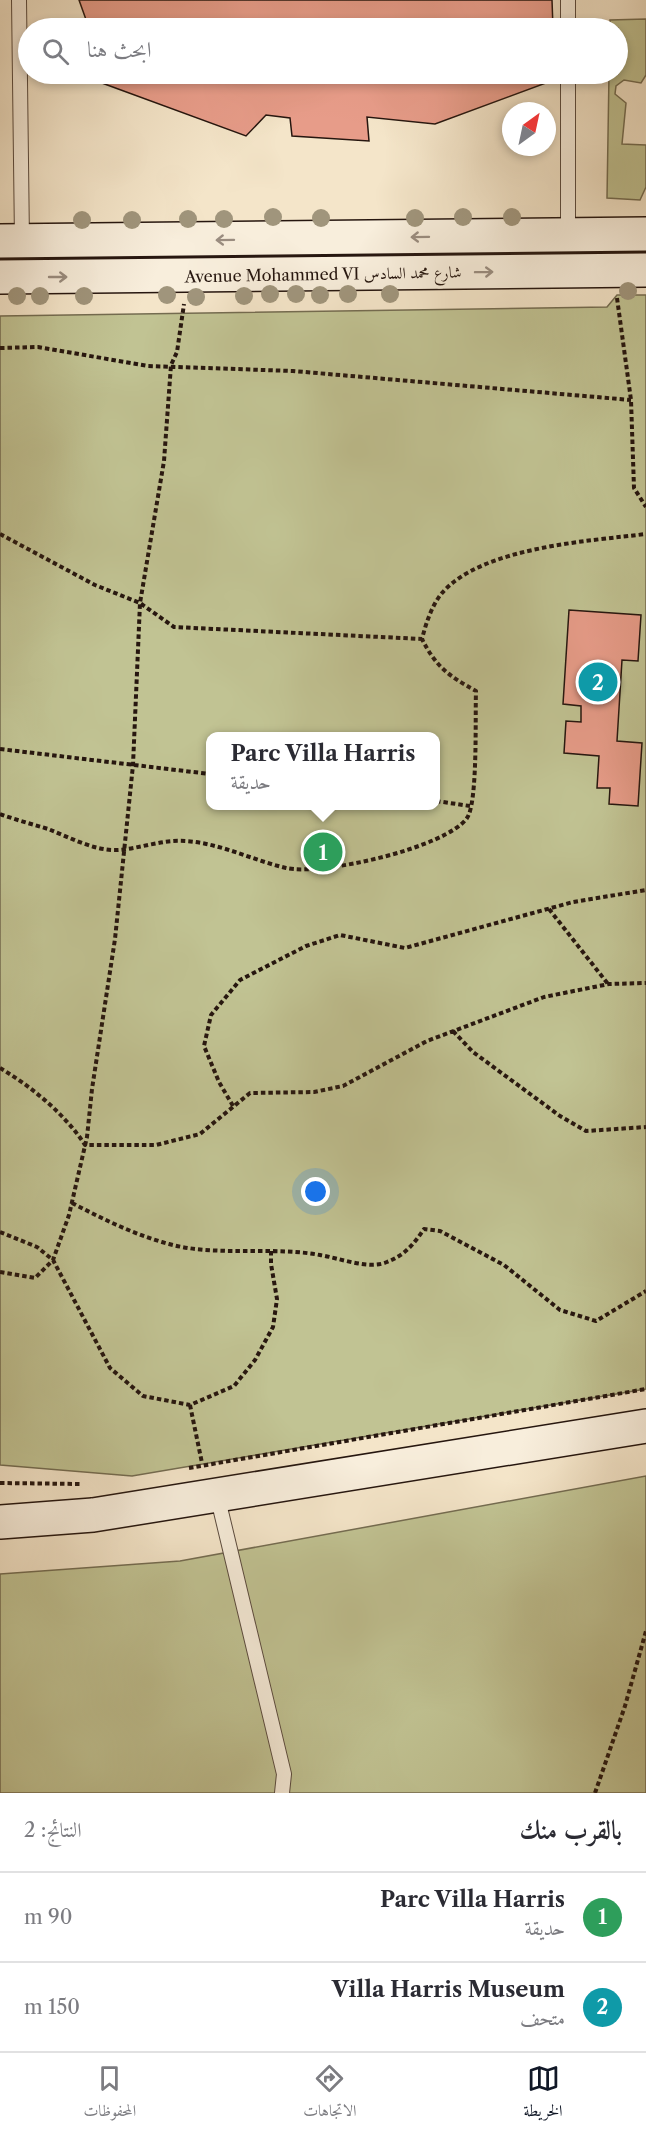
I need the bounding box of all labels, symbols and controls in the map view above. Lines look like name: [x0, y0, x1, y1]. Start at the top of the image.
search box: [18, 18, 628, 84]
icon: search: [39, 35, 72, 68]
text: ابحث هنا: [87, 36, 152, 63]
north arrow: [502, 102, 556, 156]
one-way arrow: [410, 231, 430, 243]
one-way arrow: [215, 234, 235, 245]
street label: Avenue Mohammed VI شارع محمد السادس: [183, 262, 462, 290]
one-way arrow: [474, 266, 494, 278]
one-way arrow: [48, 271, 68, 283]
pin: 2: [578, 660, 618, 704]
popup: [206, 732, 440, 810]
text: Parc Villa Harris: [230, 740, 416, 767]
text: حديقة: [230, 770, 271, 794]
pin: 1: [304, 830, 342, 874]
your location: [301, 1177, 330, 1206]
text: بالقرب منك: [519, 1814, 622, 1846]
text: النتائج: 2: [24, 1818, 82, 1842]
text: Parc Villa Harris: [380, 1886, 565, 1913]
text: 90 m: [24, 1905, 72, 1929]
text: 1: [598, 1905, 607, 1929]
text: حديقة: [525, 1916, 565, 1940]
text: Villa Harris Museum: [332, 1976, 565, 2003]
text: 150 m: [24, 1995, 80, 2019]
text: 2: [597, 1995, 608, 2019]
text: متحف: [520, 2006, 565, 2030]
tab: المحفوظات: [84, 2062, 136, 2126]
tab: الاتجاهات: [303, 2062, 357, 2126]
tab: الخريطة: [524, 2062, 563, 2126]

